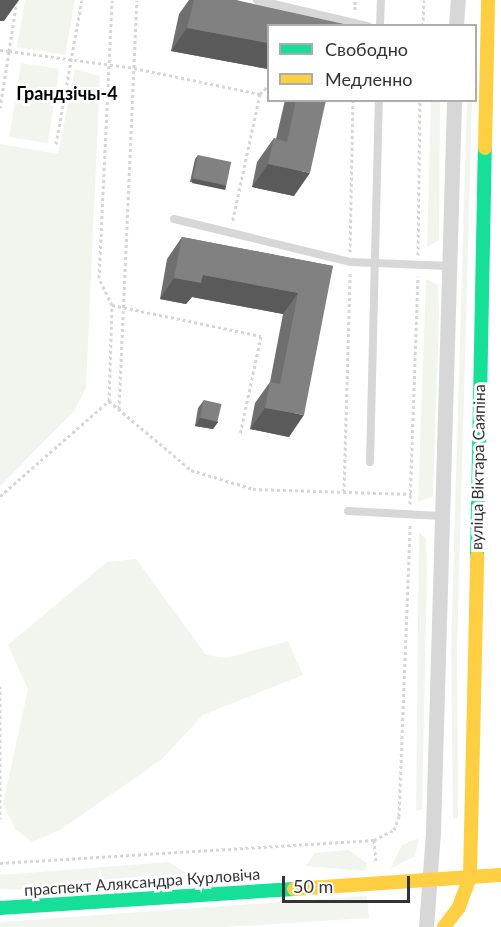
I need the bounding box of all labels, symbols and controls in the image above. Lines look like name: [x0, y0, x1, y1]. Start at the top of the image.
legend: [267, 24, 477, 102]
text: Свободно: [325, 38, 408, 60]
text: Медленно: [325, 68, 413, 90]
district label: Грандзічы-4: [16, 82, 118, 104]
street label: вуліца Віктара Саяпіна: [467, 384, 489, 550]
street label: праспект Аляксандра Курловіча: [23, 864, 261, 900]
scale bar: [285, 864, 412, 902]
text: 50 m: [293, 875, 333, 897]

